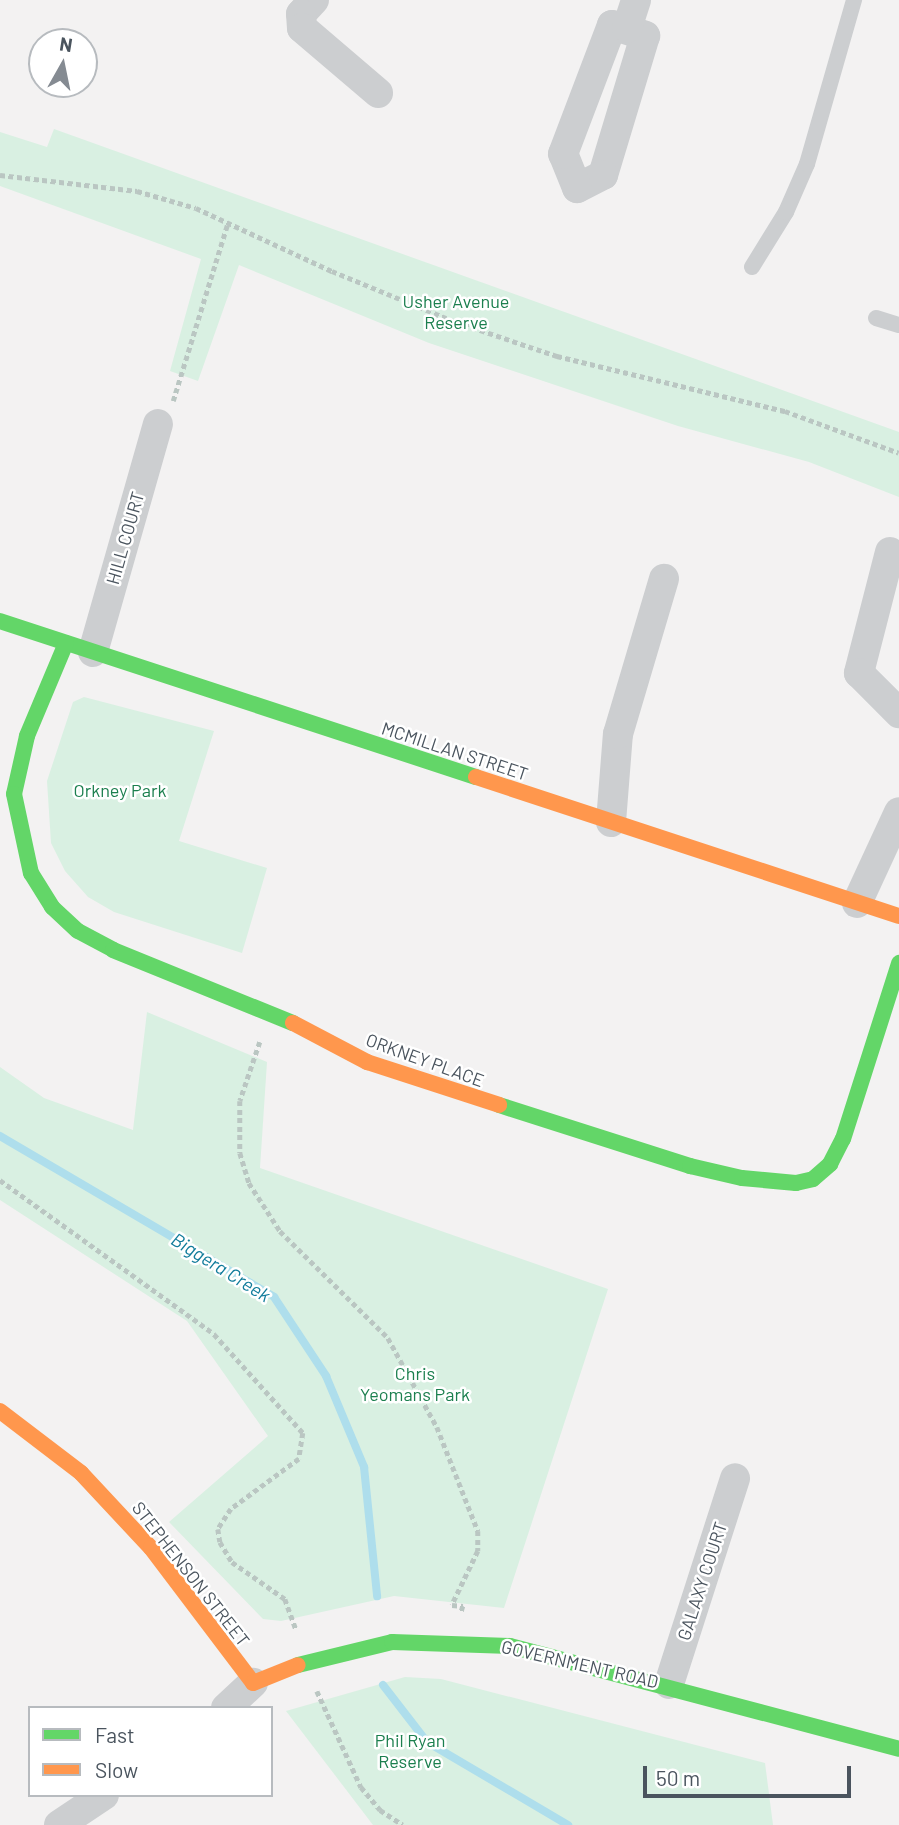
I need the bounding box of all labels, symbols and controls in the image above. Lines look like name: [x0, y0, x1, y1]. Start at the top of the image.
north arrow: [28, 28, 98, 98]
text: N: [58, 31, 74, 56]
park label: Usher Avenue Reserve: [403, 291, 509, 334]
street label: HILL COURT: [101, 489, 149, 587]
street label: MCMILLAN STREET: [379, 717, 531, 785]
park label: Orkney Park: [74, 779, 166, 801]
street label: ORKNEY PLACE: [363, 1029, 487, 1091]
water label: Biggera Creek: [167, 1227, 275, 1307]
park label: Chris Yeomans Park: [360, 1363, 470, 1406]
street label: STEPHENSON STREET: [128, 1497, 254, 1651]
street label: GALAXY COURT: [673, 1519, 731, 1643]
street label: GOVERNMENT ROAD: [499, 1635, 661, 1693]
legend: [28, 1706, 273, 1797]
text: Fast: [95, 1722, 135, 1747]
park label: Phil Ryan Reserve: [375, 1730, 445, 1772]
scale bar: [647, 1752, 855, 1796]
text: Slow: [95, 1757, 138, 1782]
text: 50 m: [656, 1765, 700, 1790]

